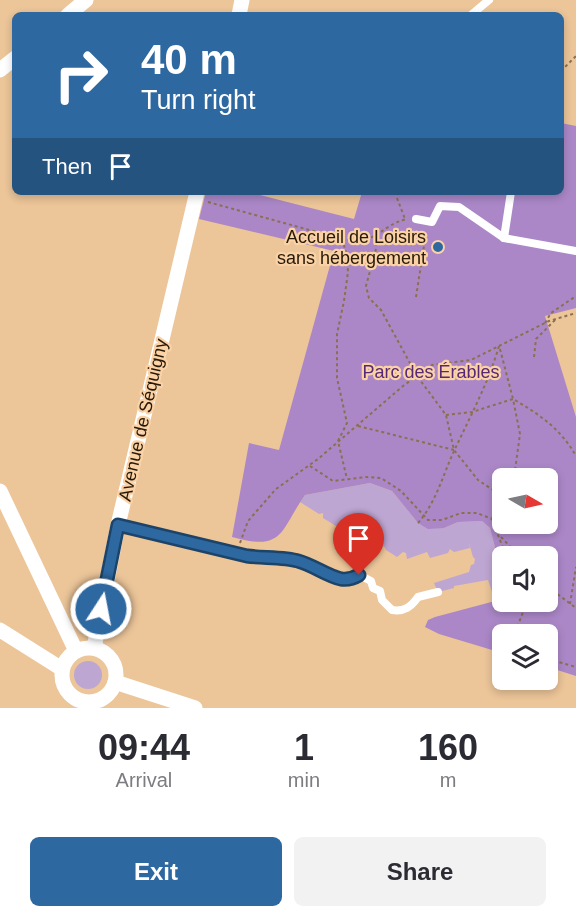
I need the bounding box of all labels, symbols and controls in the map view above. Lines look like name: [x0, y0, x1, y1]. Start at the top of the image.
icon: right: [42, 36, 120, 114]
text: 40 m: [141, 36, 237, 83]
text: Turn right: [141, 85, 256, 115]
icon: arrive: [104, 150, 137, 183]
text: Then: [42, 154, 92, 179]
place label: Accueil de Loisirs sans hébergement: [277, 227, 426, 268]
marker: Accueil de Loisirs sans hébergement: [431, 240, 445, 254]
street label: Avenue de Séquigny: [115, 337, 171, 503]
park label: Parc des Érables: [362, 362, 500, 382]
north arrow: [492, 468, 558, 534]
map controls: [492, 468, 558, 690]
pin: [333, 513, 384, 575]
icon: arrive: [342, 522, 375, 555]
button: sound: [492, 546, 558, 612]
position arrow: [69, 577, 133, 641]
button: layers: [492, 624, 558, 690]
text: 09:44: [98, 727, 190, 768]
text: 1: [294, 727, 314, 768]
text: 160: [418, 727, 478, 768]
text: Arrival: [116, 769, 172, 791]
text: min: [288, 769, 320, 791]
text: m: [440, 769, 456, 791]
button: Exit: [30, 837, 282, 906]
button: Share: [294, 837, 546, 906]

